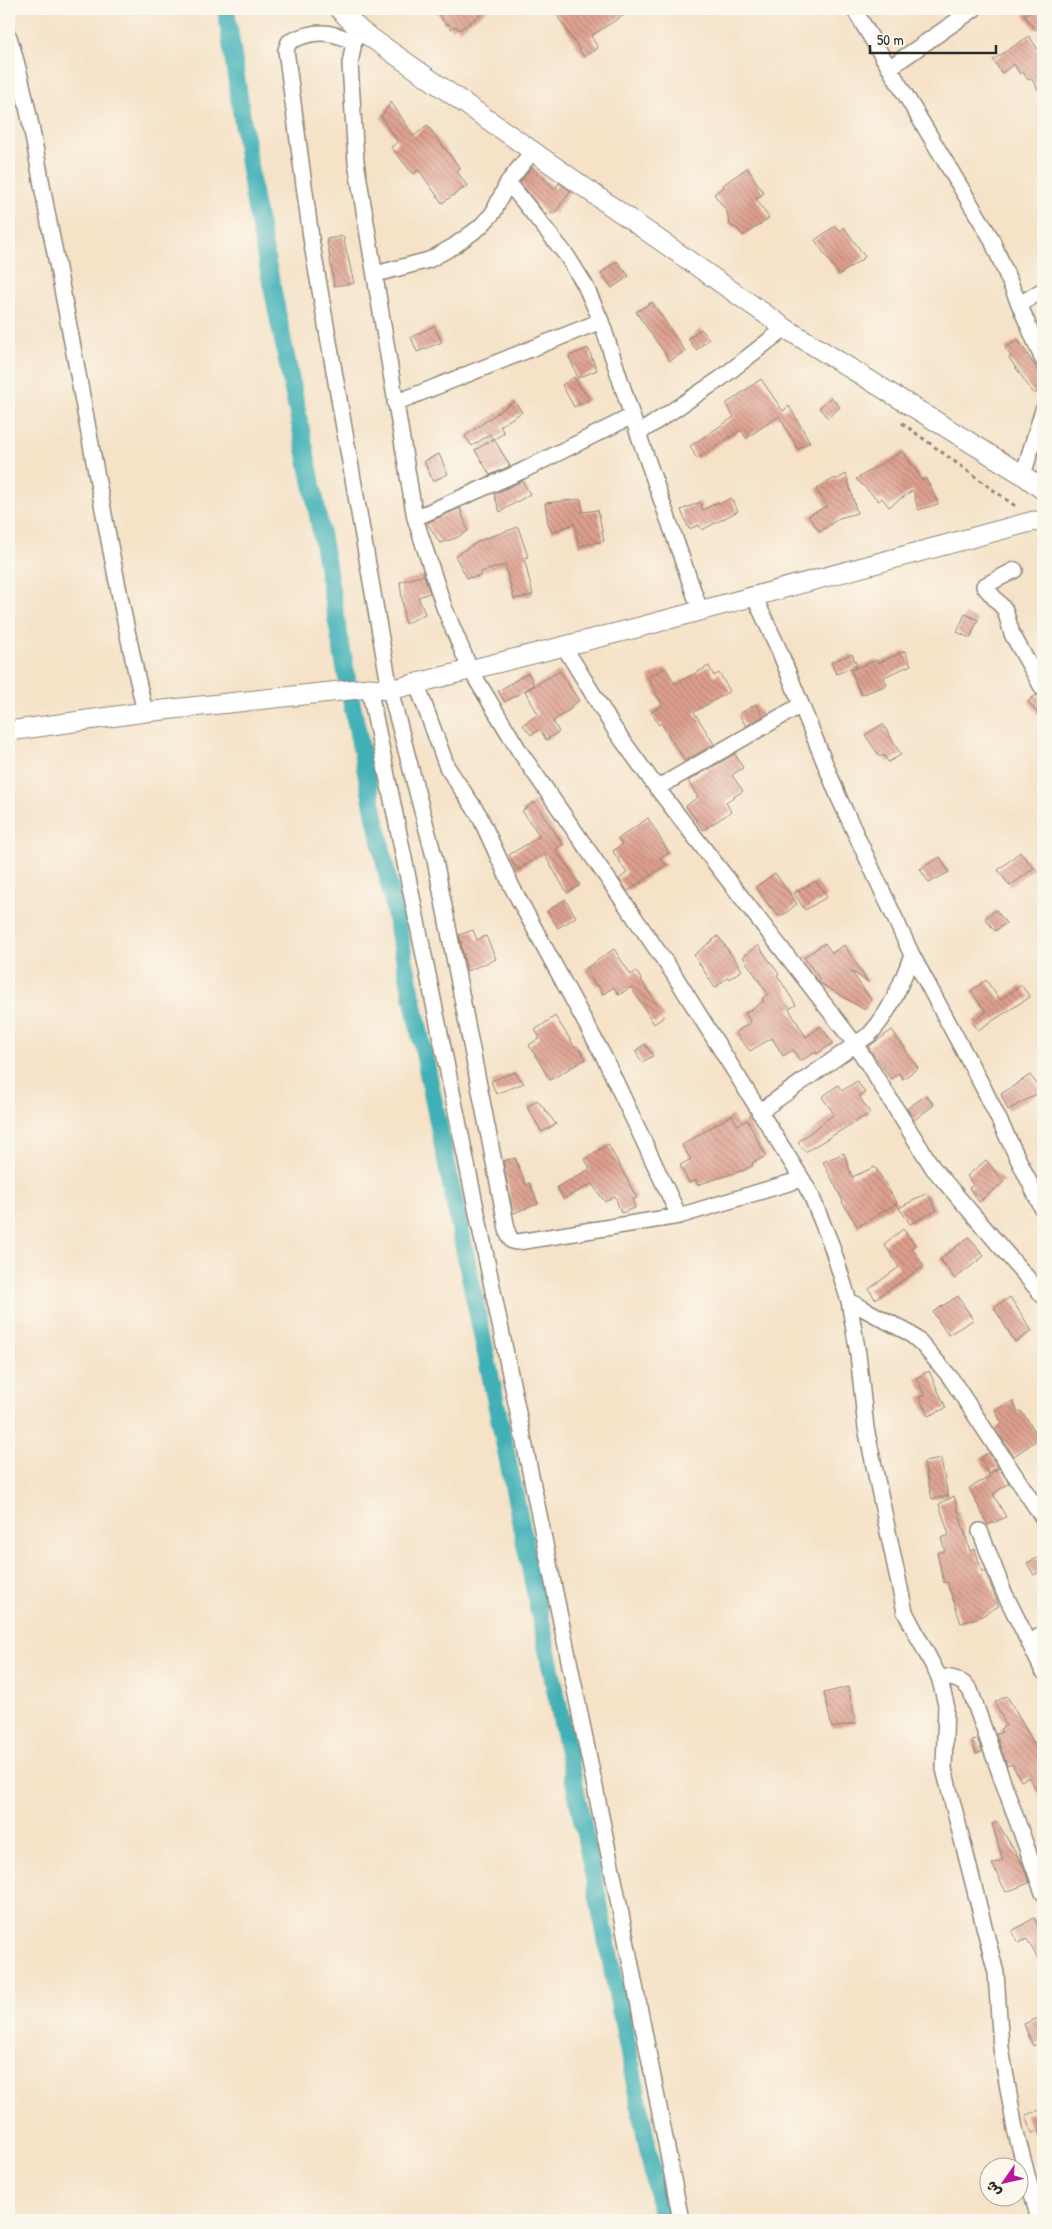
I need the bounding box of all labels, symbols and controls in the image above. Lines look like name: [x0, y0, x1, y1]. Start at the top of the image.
scale bar: [870, 22, 996, 54]
text: 50 m: [877, 29, 904, 50]
north arrow: [980, 2156, 1030, 2206]
text: ش: [981, 2178, 1005, 2201]

